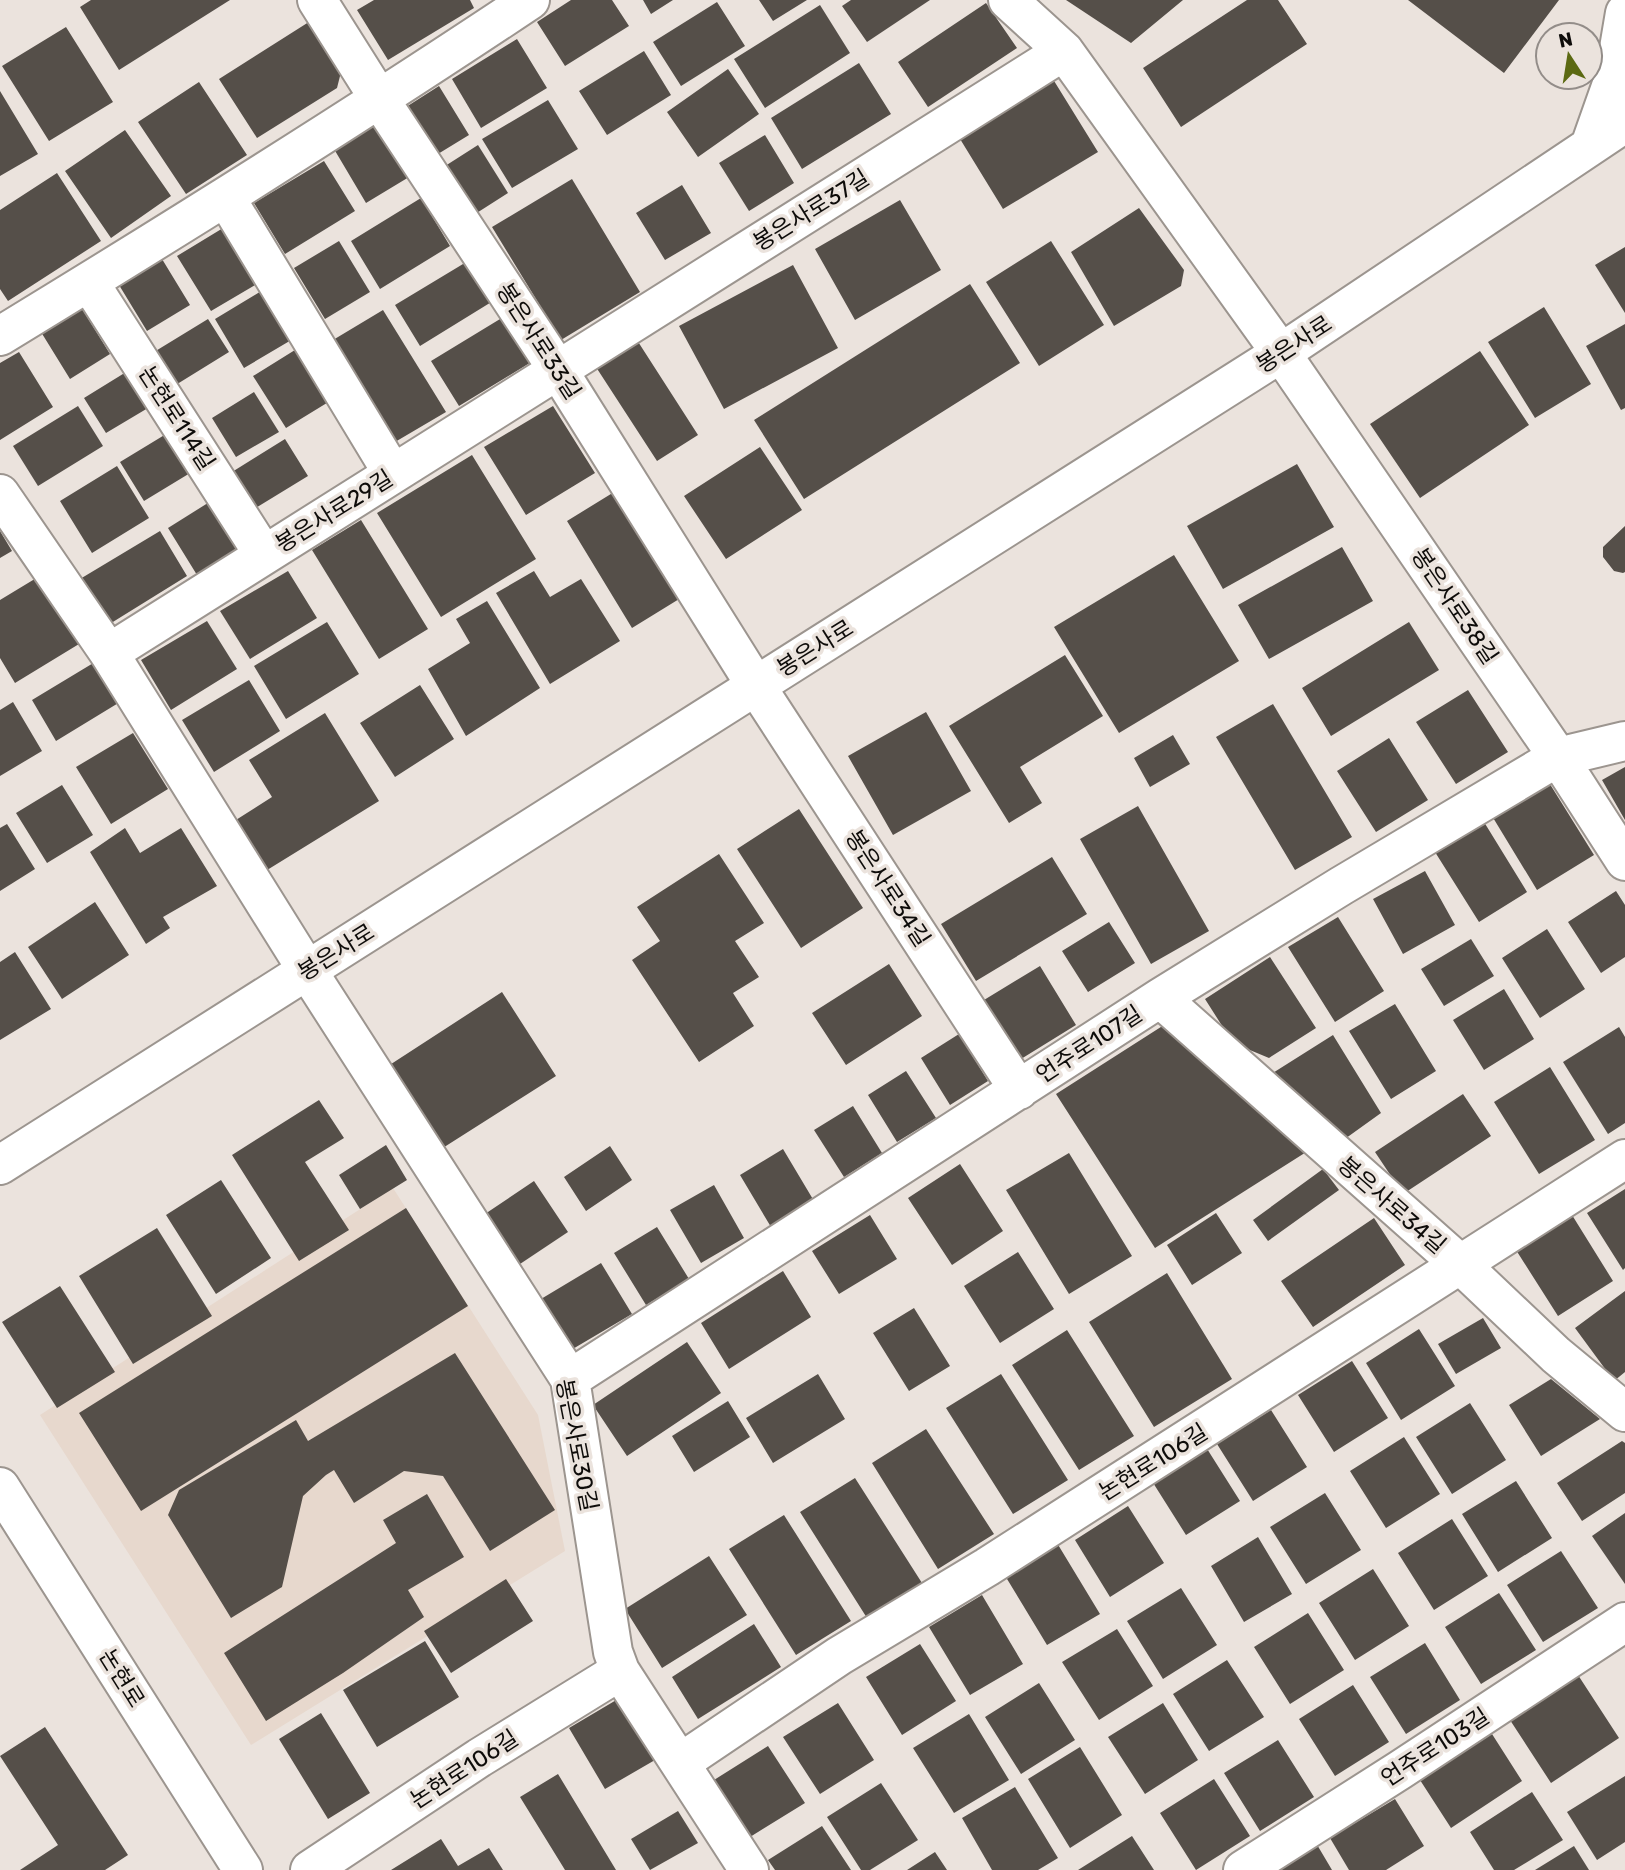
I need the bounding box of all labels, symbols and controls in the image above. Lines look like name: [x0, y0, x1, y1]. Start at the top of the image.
north arrow: [1534, 21, 1604, 91]
text: N: [1556, 27, 1575, 53]
street label: 봉은사로37길: [748, 163, 874, 257]
street label: 봉은사로33길: [491, 277, 587, 405]
street label: 봉은사로: [1251, 309, 1337, 379]
street label: 논현로114길: [133, 361, 221, 475]
street label: 봉은사로29길: [270, 464, 398, 558]
street label: 봉은사로38길: [1406, 543, 1504, 669]
street label: 봉은사로: [772, 614, 858, 682]
street label: 봉은사로34길: [840, 824, 936, 952]
street label: 봉은사로: [293, 918, 379, 986]
street label: 언주로107길: [1031, 999, 1147, 1089]
street label: 봉은사로34길: [1332, 1151, 1452, 1259]
street label: 봉은사로30길: [550, 1376, 604, 1514]
street label: 논현로106길: [1093, 1418, 1213, 1506]
street label: 논현로: [93, 1644, 151, 1712]
street label: 언주로103길: [1376, 1702, 1494, 1792]
street label: 논현로106길: [405, 1724, 523, 1814]

